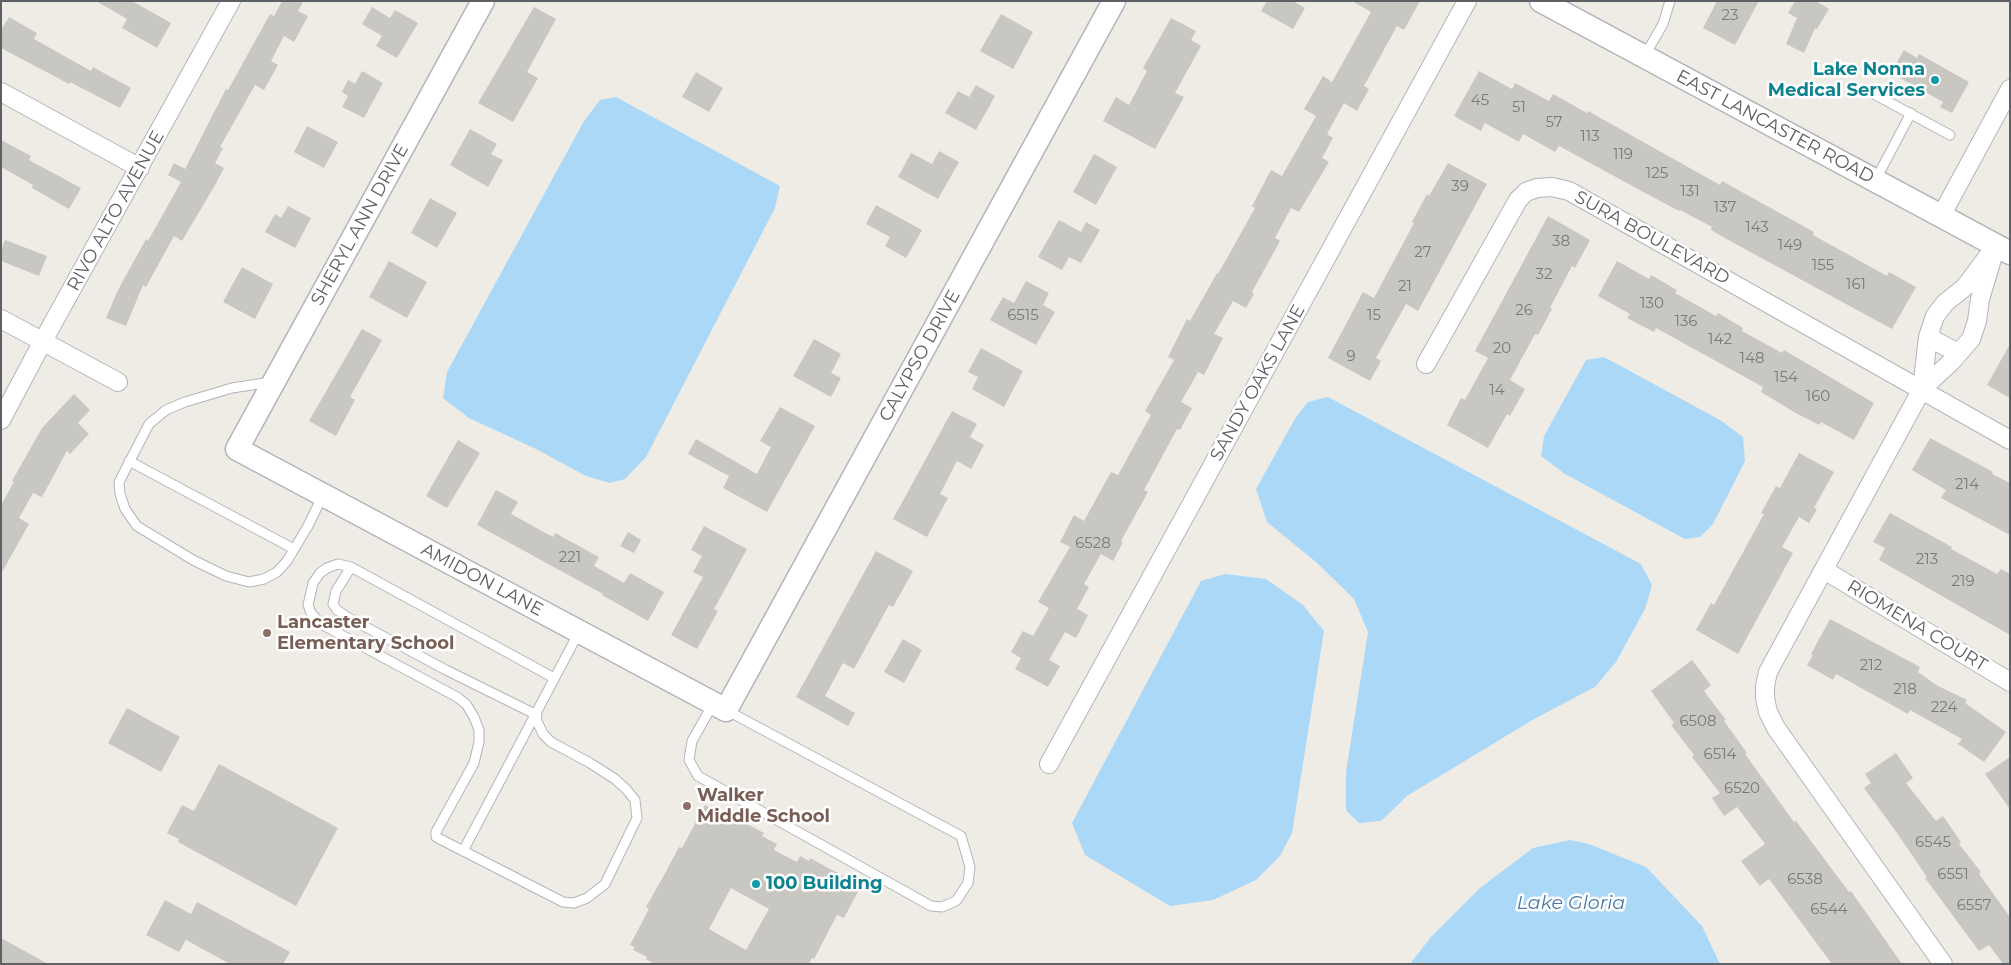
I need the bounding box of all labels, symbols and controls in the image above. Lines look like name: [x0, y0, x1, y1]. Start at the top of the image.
house number: 23: [1722, 7, 1738, 25]
place label: Lake Nonna Medical Services: [1768, 59, 1925, 102]
street label: EAST LANCASTER ROAD: [1672, 66, 1878, 188]
marker: Lake Nonna Medical Services: [1929, 74, 1941, 86]
house number: 45: [1471, 92, 1489, 110]
house number: 51: [1512, 99, 1526, 117]
house number: 57: [1545, 114, 1563, 132]
street label: RIVO ALTO AVENUE: [63, 127, 169, 295]
house number: 113: [1580, 128, 1600, 146]
street label: SHERYL ANN DRIVE: [307, 140, 413, 310]
house number: 119: [1613, 146, 1633, 164]
house number: 125: [1646, 165, 1668, 183]
house number: 39: [1451, 178, 1469, 196]
house number: 131: [1680, 183, 1700, 201]
street label: SURA BOULEVARD: [1571, 186, 1733, 290]
house number: 137: [1714, 199, 1736, 217]
house number: 143: [1745, 219, 1769, 237]
house number: 38: [1552, 233, 1570, 251]
house number: 149: [1778, 237, 1802, 255]
house number: 27: [1414, 244, 1432, 262]
house number: 155: [1812, 257, 1834, 275]
house number: 32: [1536, 266, 1552, 284]
house number: 161: [1846, 276, 1866, 294]
house number: 21: [1398, 278, 1412, 296]
street label: CALYPSO DRIVE: [875, 286, 965, 426]
house number: 130: [1640, 295, 1664, 313]
street label: SANDY OAKS LANE: [1206, 301, 1310, 465]
house number: 26: [1515, 302, 1533, 320]
house number: 6515: [1007, 307, 1039, 325]
house number: 15: [1367, 307, 1381, 325]
house number: 136: [1674, 313, 1698, 331]
house number: 142: [1708, 331, 1732, 349]
house number: 20: [1493, 340, 1511, 358]
house number: 9: [1346, 348, 1356, 366]
house number: 148: [1739, 350, 1765, 368]
house number: 154: [1774, 369, 1798, 387]
house number: 14: [1489, 382, 1505, 400]
house number: 160: [1806, 388, 1830, 406]
house number: 214: [1955, 476, 1979, 494]
house number: 6528: [1075, 535, 1111, 553]
street label: AMIDON LANE: [417, 539, 547, 621]
house number: 221: [559, 549, 581, 567]
house number: 213: [1916, 551, 1938, 569]
house number: 219: [1951, 573, 1975, 591]
street label: RIOMENA COURT: [1843, 576, 1991, 676]
place label: Lancaster Elementary School: [277, 612, 454, 654]
marker: Lancaster Elementary School: [261, 627, 273, 639]
house number: 212: [1860, 657, 1882, 675]
house number: 218: [1893, 681, 1917, 699]
house number: 224: [1931, 699, 1957, 717]
house number: 6508: [1679, 713, 1717, 731]
house number: 6514: [1704, 746, 1736, 764]
house number: 6520: [1724, 780, 1760, 798]
place label: Walker Middle School: [697, 785, 830, 828]
marker: Walker Middle School: [681, 800, 693, 812]
house number: 6545: [1915, 834, 1951, 852]
house number: 6551: [1937, 866, 1969, 884]
house number: 6538: [1787, 871, 1823, 889]
place label: 100 Building: [766, 873, 883, 895]
marker: 100 Building: [750, 878, 762, 890]
water label: Lake Gloria: [1517, 892, 1625, 914]
house number: 6557: [1957, 897, 1991, 915]
house number: 6544: [1810, 901, 1848, 919]

